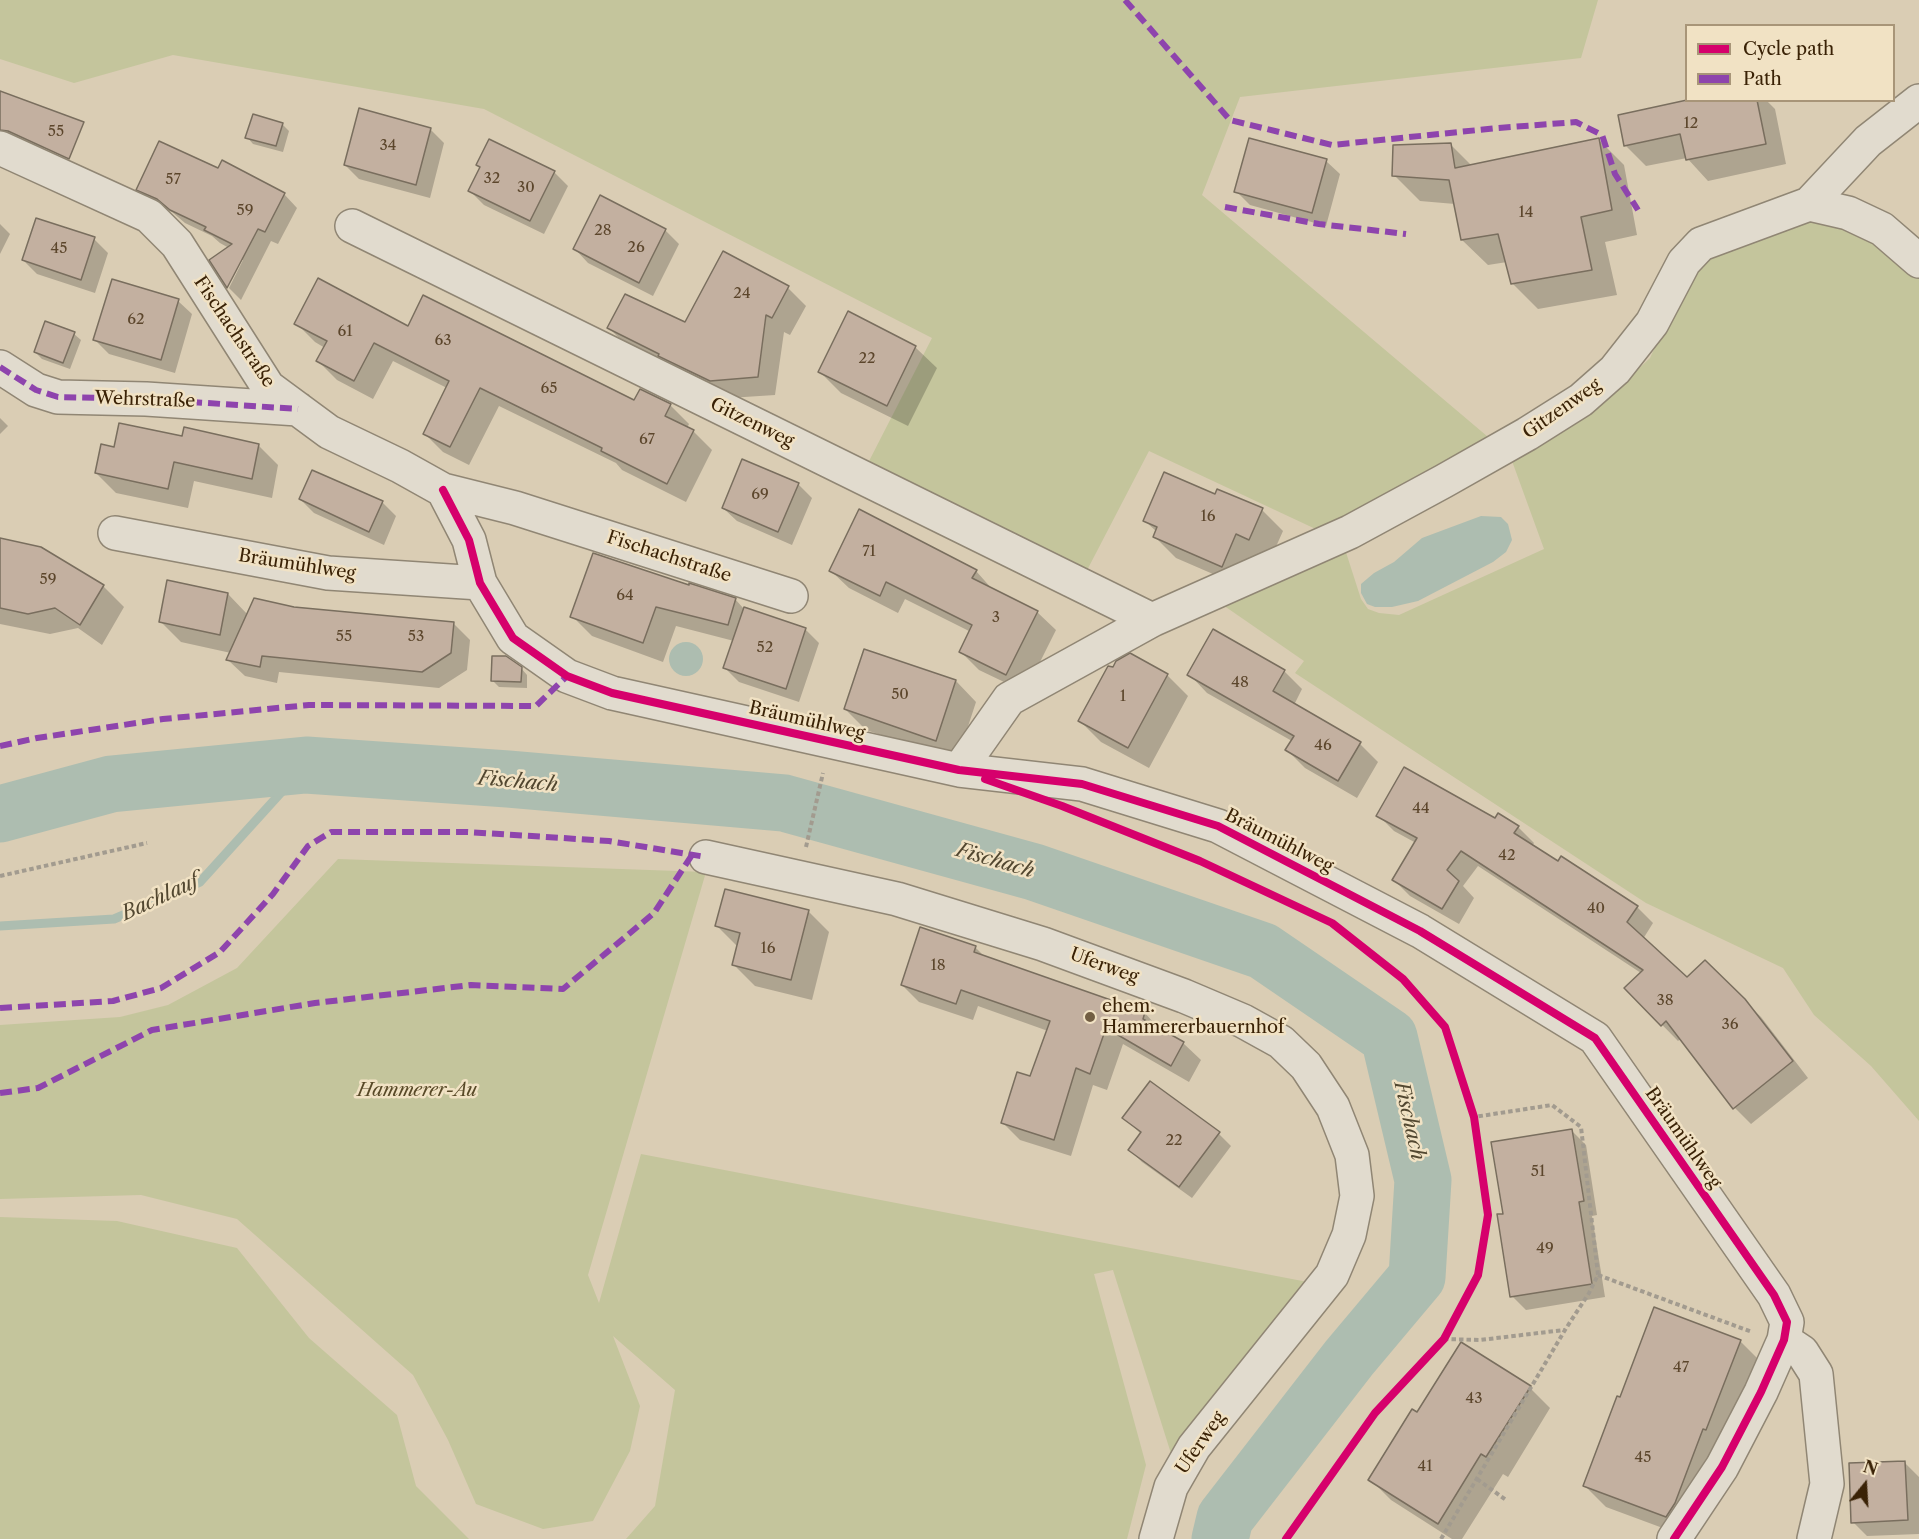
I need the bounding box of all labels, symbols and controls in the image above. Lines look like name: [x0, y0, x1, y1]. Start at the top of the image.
legend: [1685, 24, 1895, 102]
text: Cycle path: [1743, 38, 1834, 60]
text: Path: [1743, 68, 1782, 90]
house number: 12: [1684, 115, 1698, 133]
house number: 55: [48, 123, 64, 141]
house number: 34: [380, 137, 396, 155]
house number: 32: [484, 170, 500, 188]
house number: 57: [165, 171, 181, 189]
house number: 30: [517, 179, 535, 197]
house number: 59: [237, 202, 253, 220]
house number: 14: [1519, 204, 1533, 222]
house number: 28: [594, 222, 612, 240]
house number: 26: [627, 239, 645, 257]
house number: 45: [51, 240, 67, 258]
street label: Fischachstraße: [189, 272, 279, 392]
house number: 24: [733, 285, 751, 303]
house number: 62: [127, 311, 145, 329]
house number: 61: [337, 323, 353, 341]
house number: 63: [434, 332, 452, 350]
house number: 22: [858, 350, 876, 368]
street label: Gitzenweg: [1519, 374, 1605, 444]
house number: 65: [541, 380, 557, 398]
street label: Wehrstraße: [94, 387, 196, 413]
street label: Gitzenweg: [707, 393, 797, 453]
house number: 67: [639, 431, 655, 449]
house number: 69: [751, 486, 769, 504]
house number: 16: [1200, 508, 1216, 526]
street label: Fischachstraße: [604, 527, 734, 587]
house number: 71: [862, 543, 876, 561]
street label: Bräumühlweg: [237, 545, 357, 585]
house number: 59: [40, 571, 56, 589]
house number: 64: [616, 587, 634, 605]
house number: 3: [992, 609, 1000, 627]
house number: 55: [336, 628, 352, 646]
house number: 53: [408, 628, 424, 646]
house number: 52: [757, 639, 773, 657]
house number: 48: [1231, 674, 1249, 692]
house number: 50: [891, 686, 909, 704]
house number: 1: [1120, 688, 1126, 706]
street label: Bräumühlweg: [747, 697, 867, 745]
house number: 46: [1314, 737, 1332, 755]
water label: Fischach: [477, 767, 559, 797]
house number: 44: [1412, 800, 1430, 818]
street label: Bräumühlweg: [1221, 804, 1337, 878]
water label: Fischach: [953, 838, 1037, 884]
house number: 42: [1498, 847, 1516, 865]
water label: Bachlauf: [118, 870, 202, 926]
house number: 40: [1587, 900, 1605, 918]
house number: 16: [760, 940, 776, 958]
street label: Uferweg: [1067, 944, 1141, 988]
house number: 18: [930, 957, 946, 975]
house number: 38: [1656, 992, 1674, 1010]
place label: ehem. Hammererbauernhof: [1102, 996, 1284, 1038]
marker: ehem. Hammererbauernhof: [1083, 1010, 1097, 1024]
house number: 36: [1721, 1016, 1739, 1034]
water label: Fischach: [1388, 1079, 1430, 1163]
park label: Hammerer-Au: [357, 1080, 477, 1102]
street label: Bräumühlweg: [1640, 1083, 1726, 1193]
house number: 22: [1165, 1132, 1183, 1150]
house number: 51: [1531, 1163, 1545, 1181]
house number: 49: [1536, 1240, 1554, 1258]
house number: 47: [1673, 1359, 1689, 1377]
house number: 43: [1466, 1390, 1482, 1408]
street label: Uferweg: [1172, 1408, 1230, 1478]
house number: 45: [1635, 1449, 1651, 1467]
north arrow: [1835, 1455, 1895, 1515]
text: N: [1861, 1456, 1880, 1480]
house number: 41: [1418, 1458, 1432, 1476]

